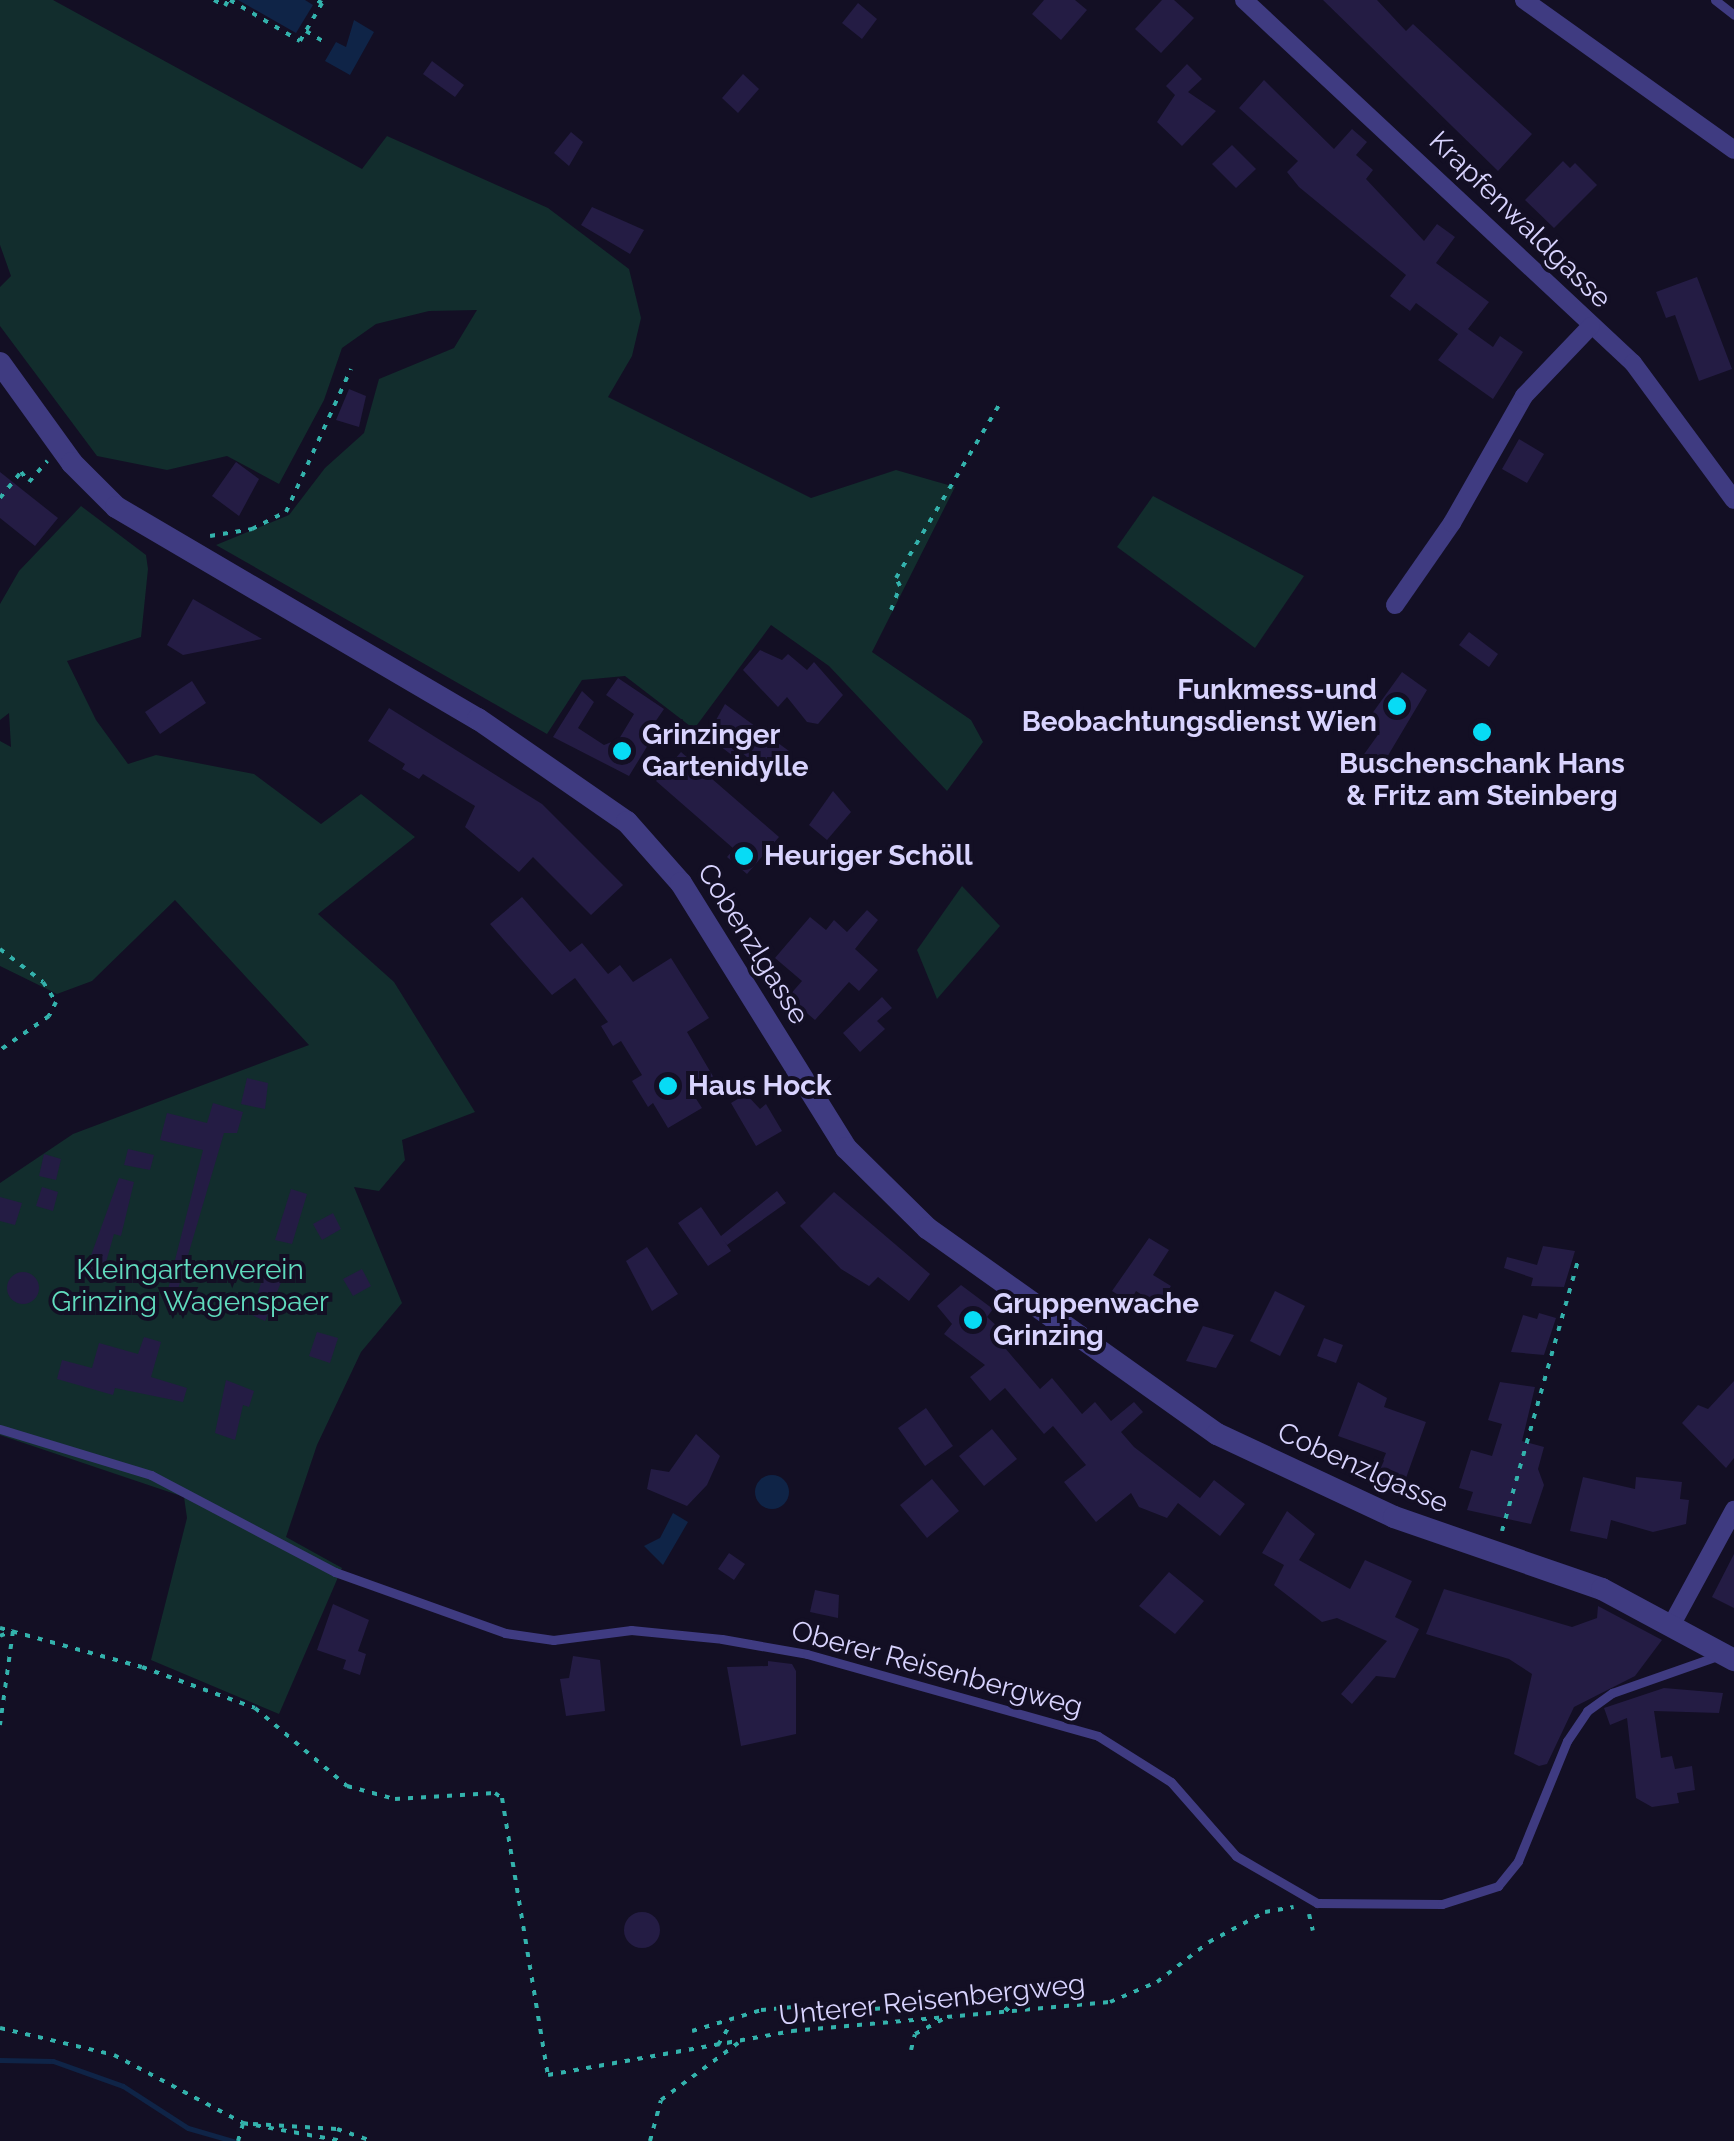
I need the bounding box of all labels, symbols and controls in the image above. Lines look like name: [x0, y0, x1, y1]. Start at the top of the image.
street label: Krapfenwaldgasse: [1422, 125, 1618, 315]
place label: Funkmess-und Beobachtungsdienst Wien: [1021, 673, 1377, 739]
marker: Funkmess-und Beobachtungsdienst Wien: [1386, 695, 1408, 717]
place label: Grinzinger Gartenidylle: [642, 718, 809, 784]
marker: Buschenschank Hans & Fritz am Steinberg: [1471, 721, 1493, 743]
marker: Grinzinger Gartenidylle: [611, 740, 633, 762]
place label: Buschenschank Hans & Fritz am Steinberg: [1339, 747, 1625, 813]
place label: Heuriger Schöll: [764, 839, 973, 873]
marker: Heuriger Schöll: [733, 845, 755, 867]
street label: Cobenzlgasse: [690, 857, 816, 1031]
place label: Haus Hock: [688, 1069, 832, 1103]
marker: Haus Hock: [657, 1075, 679, 1097]
park label: Kleingartenverein Grinzing Wagenspaer: [51, 1253, 329, 1319]
place label: Gruppenwache Grinzing: [993, 1287, 1199, 1353]
marker: Gruppenwache Grinzing: [962, 1309, 984, 1331]
street label: Cobenzlgasse: [1272, 1415, 1454, 1521]
street label: Oberer Reisenbergweg: [787, 1614, 1087, 1724]
street label: Unterer Reisenbergweg: [777, 1967, 1087, 2033]

